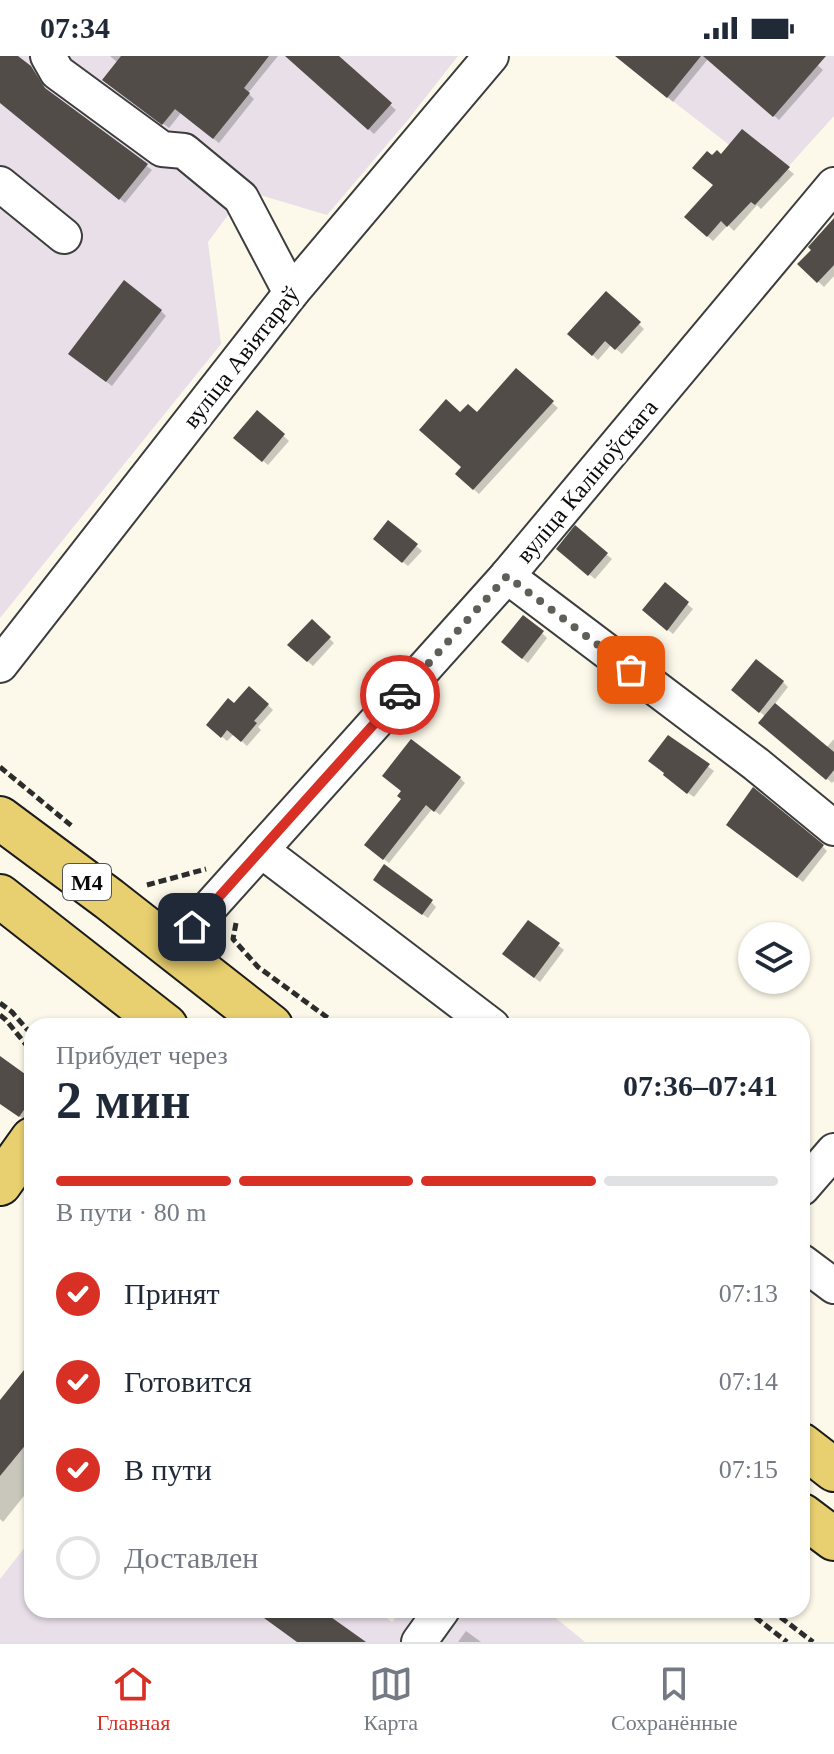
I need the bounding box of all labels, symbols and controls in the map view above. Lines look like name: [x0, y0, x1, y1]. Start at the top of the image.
text: 07:34: [40, 11, 110, 44]
street label: вуліца Авіятараў: [178, 281, 304, 433]
street label: вуліца Каліноўскага: [511, 394, 663, 568]
pin: [597, 636, 665, 704]
icon: bag: [609, 648, 653, 692]
courier: [360, 655, 440, 735]
icon: car: [378, 673, 422, 717]
road number: М4: [63, 864, 111, 900]
pin: [158, 893, 226, 961]
icon: home: [170, 905, 214, 949]
map controls: [738, 922, 810, 994]
button: layers: [738, 922, 810, 994]
text: Прибудет через: [56, 1041, 228, 1070]
text: 07:36–07:41: [623, 1069, 778, 1102]
text: 2 мин: [56, 1072, 190, 1129]
text: В пути · 80 m: [56, 1198, 206, 1227]
icon: check: [56, 1272, 100, 1316]
text: Принят: [124, 1277, 220, 1310]
text: 07:13: [719, 1279, 778, 1308]
icon: check: [56, 1360, 100, 1404]
text: Готовится: [124, 1365, 252, 1398]
text: 07:14: [719, 1367, 778, 1396]
icon: check: [56, 1448, 100, 1492]
text: В пути: [124, 1453, 212, 1486]
text: 07:15: [719, 1455, 778, 1484]
text: Доставлен: [124, 1541, 258, 1574]
tab: Главная: [97, 1662, 170, 1736]
tab: Карта: [363, 1662, 418, 1736]
tab: Сохранённые: [611, 1662, 737, 1736]

